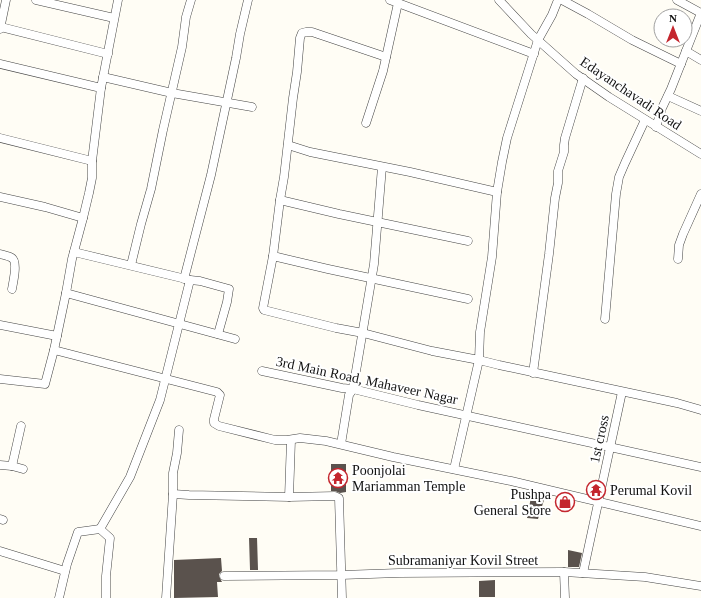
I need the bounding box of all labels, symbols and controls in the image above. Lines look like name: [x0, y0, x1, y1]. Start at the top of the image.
north arrow: [653, 8, 693, 48]
text: N: [669, 12, 677, 24]
street label: Edayanchavadi Road: [577, 54, 684, 133]
street label: 3rd Main Road, Mahaveer Nagar: [275, 354, 459, 407]
street label: 1st cross: [587, 414, 612, 464]
place label: Poonjolai Mariamman Temple: [352, 463, 465, 494]
temple icon: Poonjolai Mariamman Temple: [327, 467, 349, 489]
temple icon: Perumal Kovil: [585, 479, 607, 501]
place label: Perumal Kovil: [610, 483, 692, 498]
place label: Pushpa General Store: [474, 487, 552, 518]
shop icon: Pushpa General Store: [554, 491, 576, 513]
street label: Subramaniyar Kovil Street: [388, 553, 538, 568]

